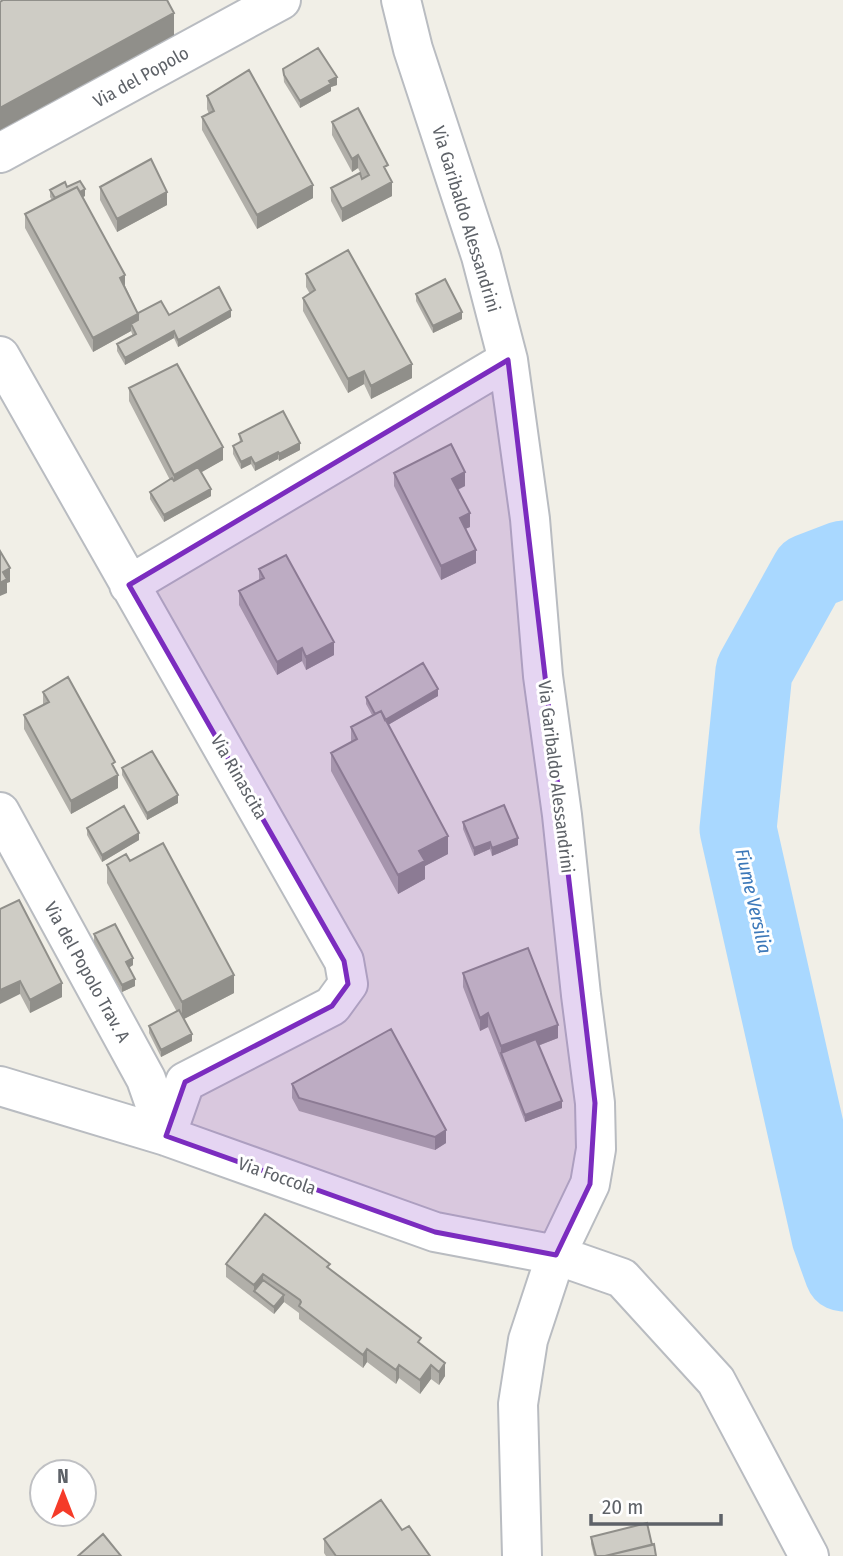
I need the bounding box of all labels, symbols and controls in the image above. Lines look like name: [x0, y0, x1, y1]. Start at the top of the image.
street label: Via del Popolo: [89, 42, 193, 112]
street label: Via Garibaldo Alessandrini: [427, 123, 505, 315]
street label: Via Garibaldo Alessandrini: [533, 680, 579, 874]
street label: Via Rinascita: [206, 731, 272, 823]
water label: Fiume Versilia: [730, 846, 777, 956]
street label: Via del Popolo Trav. A: [39, 898, 135, 1046]
street label: Via Foccola: [235, 1152, 319, 1200]
north arrow: [28, 1458, 98, 1528]
text: N: [57, 1465, 69, 1488]
scale bar: [591, 1482, 720, 1526]
text: 20 m: [602, 1494, 643, 1520]

